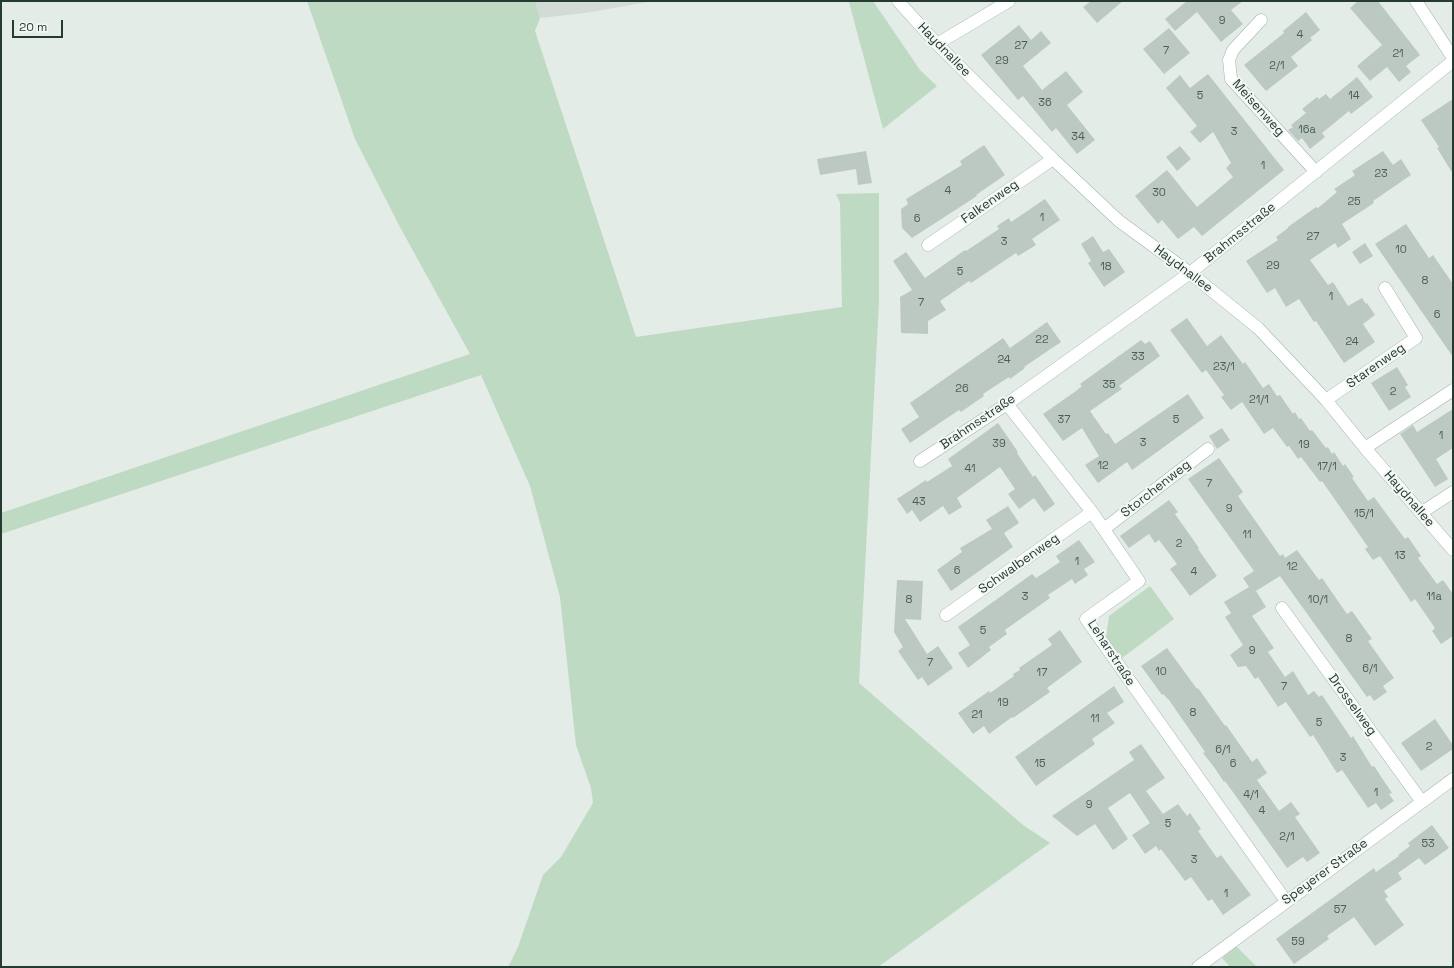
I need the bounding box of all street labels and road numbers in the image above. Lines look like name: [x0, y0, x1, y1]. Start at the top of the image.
street label: Haydnallee: [914, 20, 974, 80]
street label: Meisenweg: [1228, 76, 1288, 140]
street label: Falkenweg: [958, 177, 1022, 227]
street label: Brahmsstraße: [1201, 199, 1279, 267]
street label: Haydnallee: [1151, 242, 1215, 296]
street label: Starenweg: [1344, 340, 1408, 392]
street label: Brahmsstraße: [937, 391, 1019, 453]
street label: Storchenweg: [1118, 457, 1194, 521]
street label: Haydnallee: [1380, 468, 1438, 530]
street label: Schwalbenweg: [976, 530, 1062, 598]
street label: Leharstraße: [1084, 617, 1138, 689]
street label: Drosselweg: [1324, 671, 1380, 739]
street label: Speyerer Straße: [1279, 836, 1371, 908]

